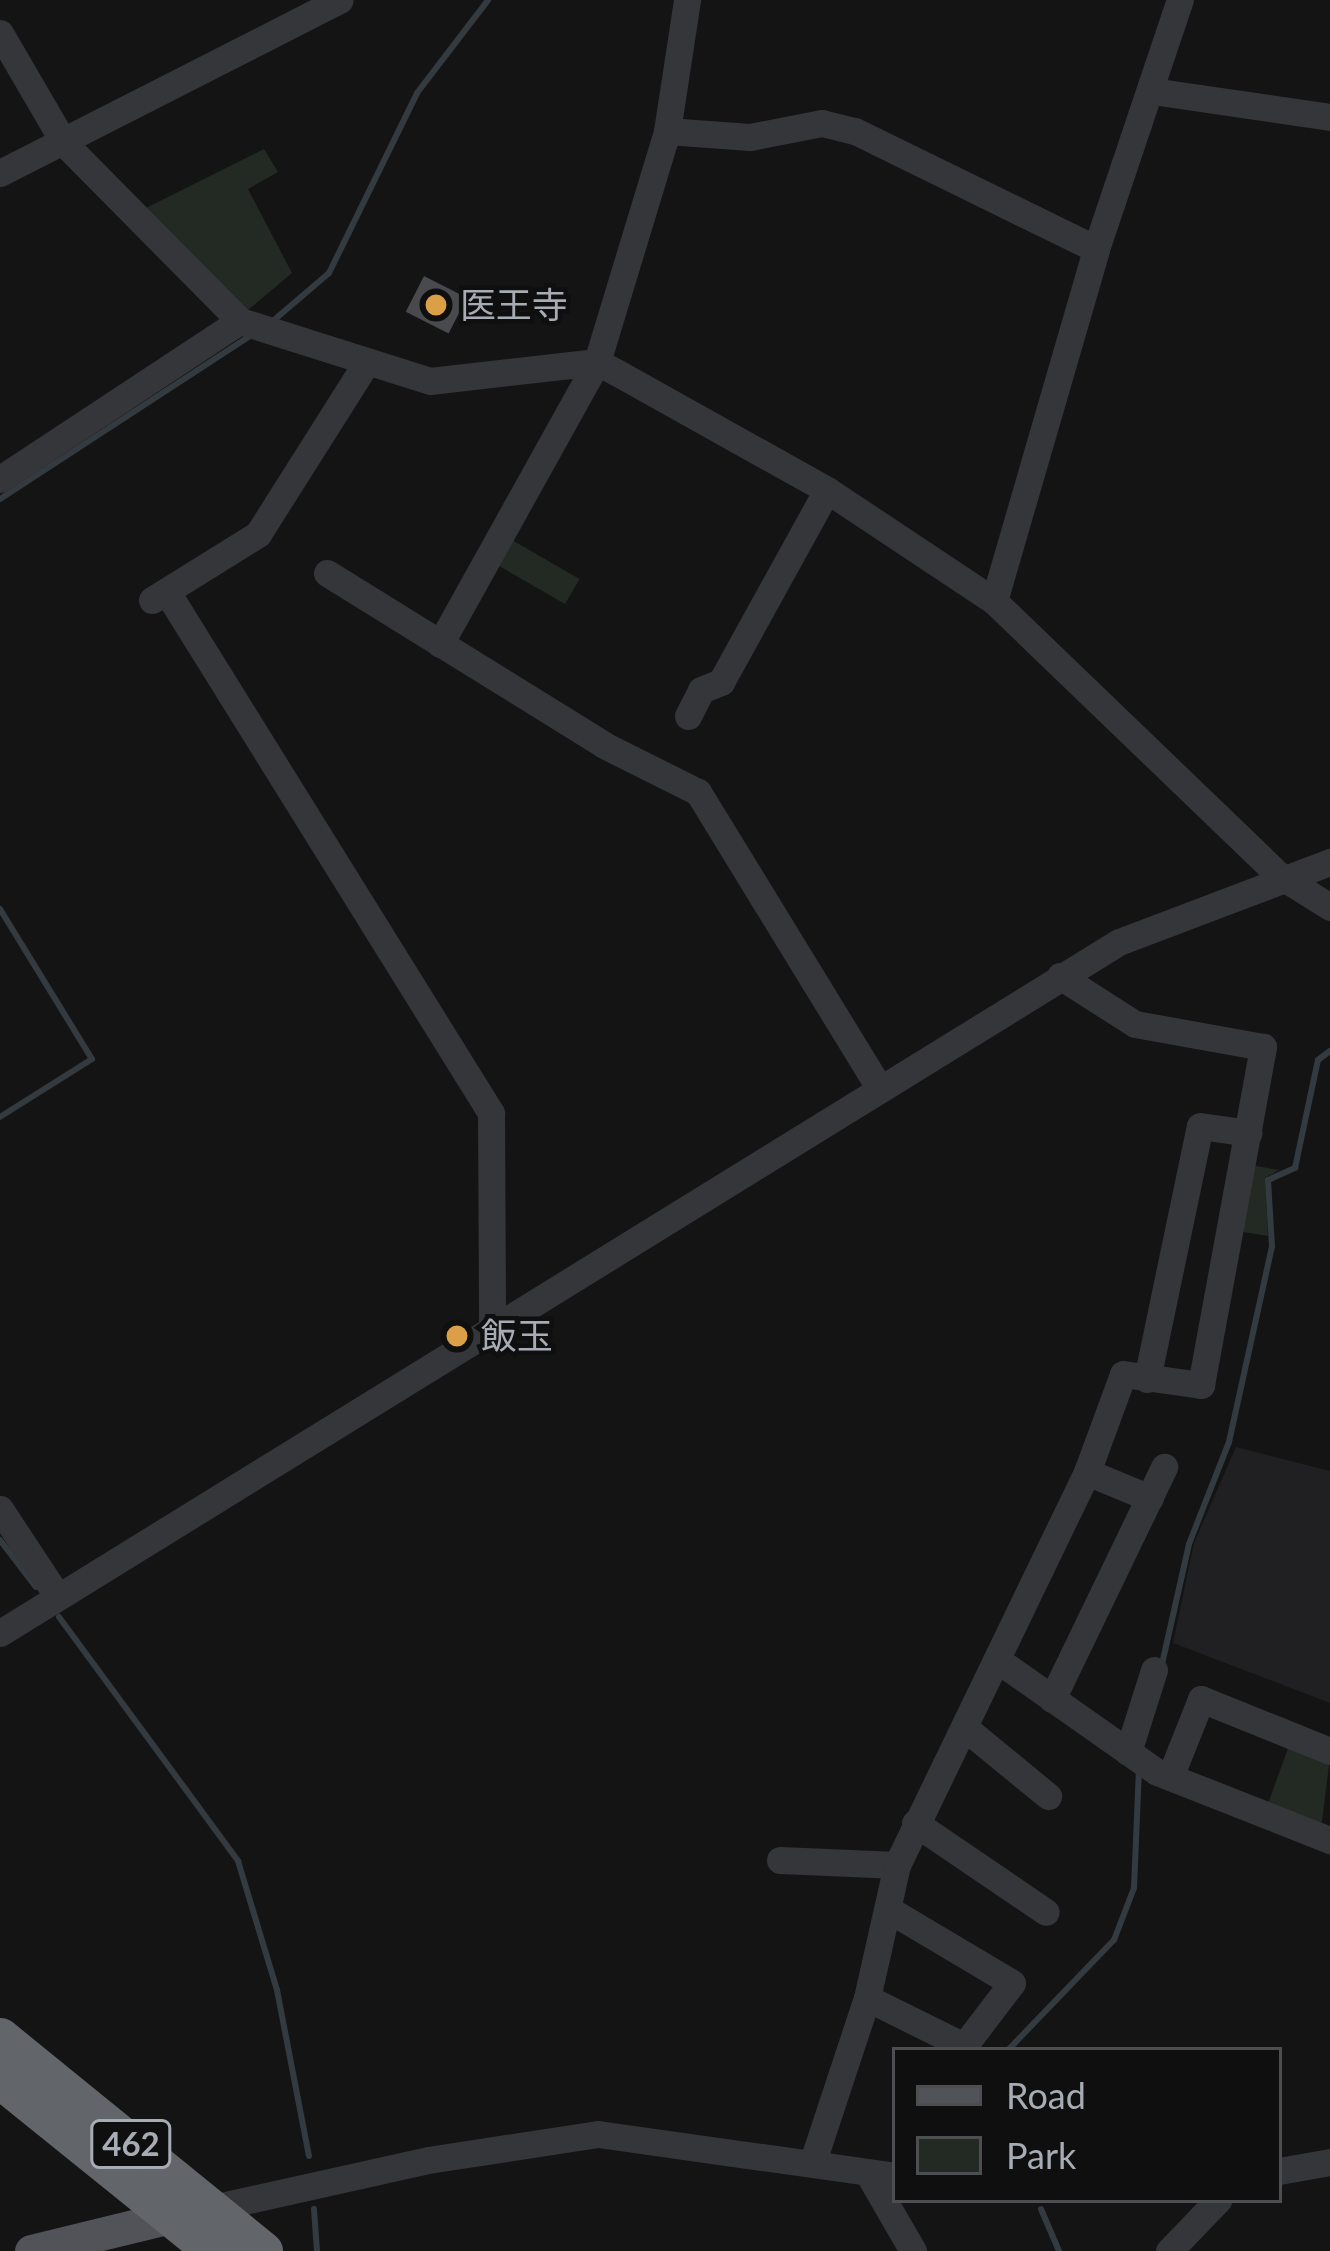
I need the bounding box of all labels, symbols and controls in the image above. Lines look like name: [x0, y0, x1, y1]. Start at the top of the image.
place label: 医王寺: [460, 283, 568, 327]
marker: 医王寺: [423, 292, 449, 318]
place label: 飯玉: [481, 1314, 553, 1358]
marker: 飯玉: [444, 1323, 470, 1349]
legend: [892, 2047, 1282, 2203]
text: Road: [1006, 2073, 1086, 2117]
road number: 462: [89, 2117, 173, 2171]
text: Park: [1006, 2133, 1076, 2177]

